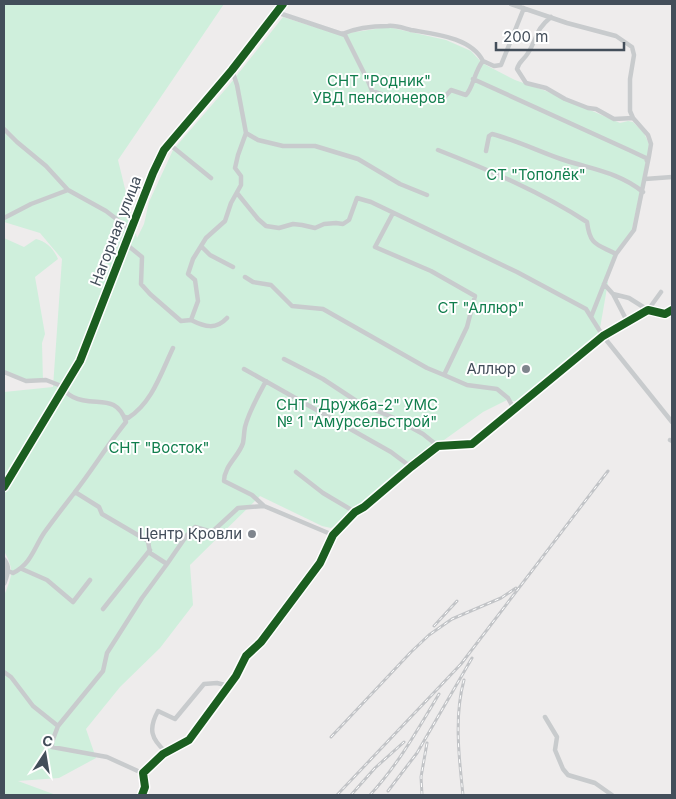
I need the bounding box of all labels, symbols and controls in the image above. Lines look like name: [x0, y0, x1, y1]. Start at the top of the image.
scale bar: [496, 20, 624, 52]
text: 200 m: [503, 27, 548, 46]
park label: СНТ "Родник" УВД пенсионеров: [313, 71, 445, 107]
park label: СТ "Тополёк": [486, 165, 586, 184]
street label: Нагорная улица: [86, 173, 145, 289]
park label: СТ "Аллюр": [438, 298, 524, 317]
place label: Аллюр: [467, 359, 516, 378]
marker: Аллюр: [520, 363, 532, 375]
park label: СНТ "Дружба-2" УМС № 1 "Амурсельстрой": [276, 395, 438, 431]
park label: СНТ "Восток": [108, 438, 210, 457]
place label: Центр Кровли: [139, 524, 242, 543]
marker: Центр Кровли: [246, 528, 258, 540]
north arrow: [20, 729, 70, 779]
text: С: [41, 731, 55, 750]

